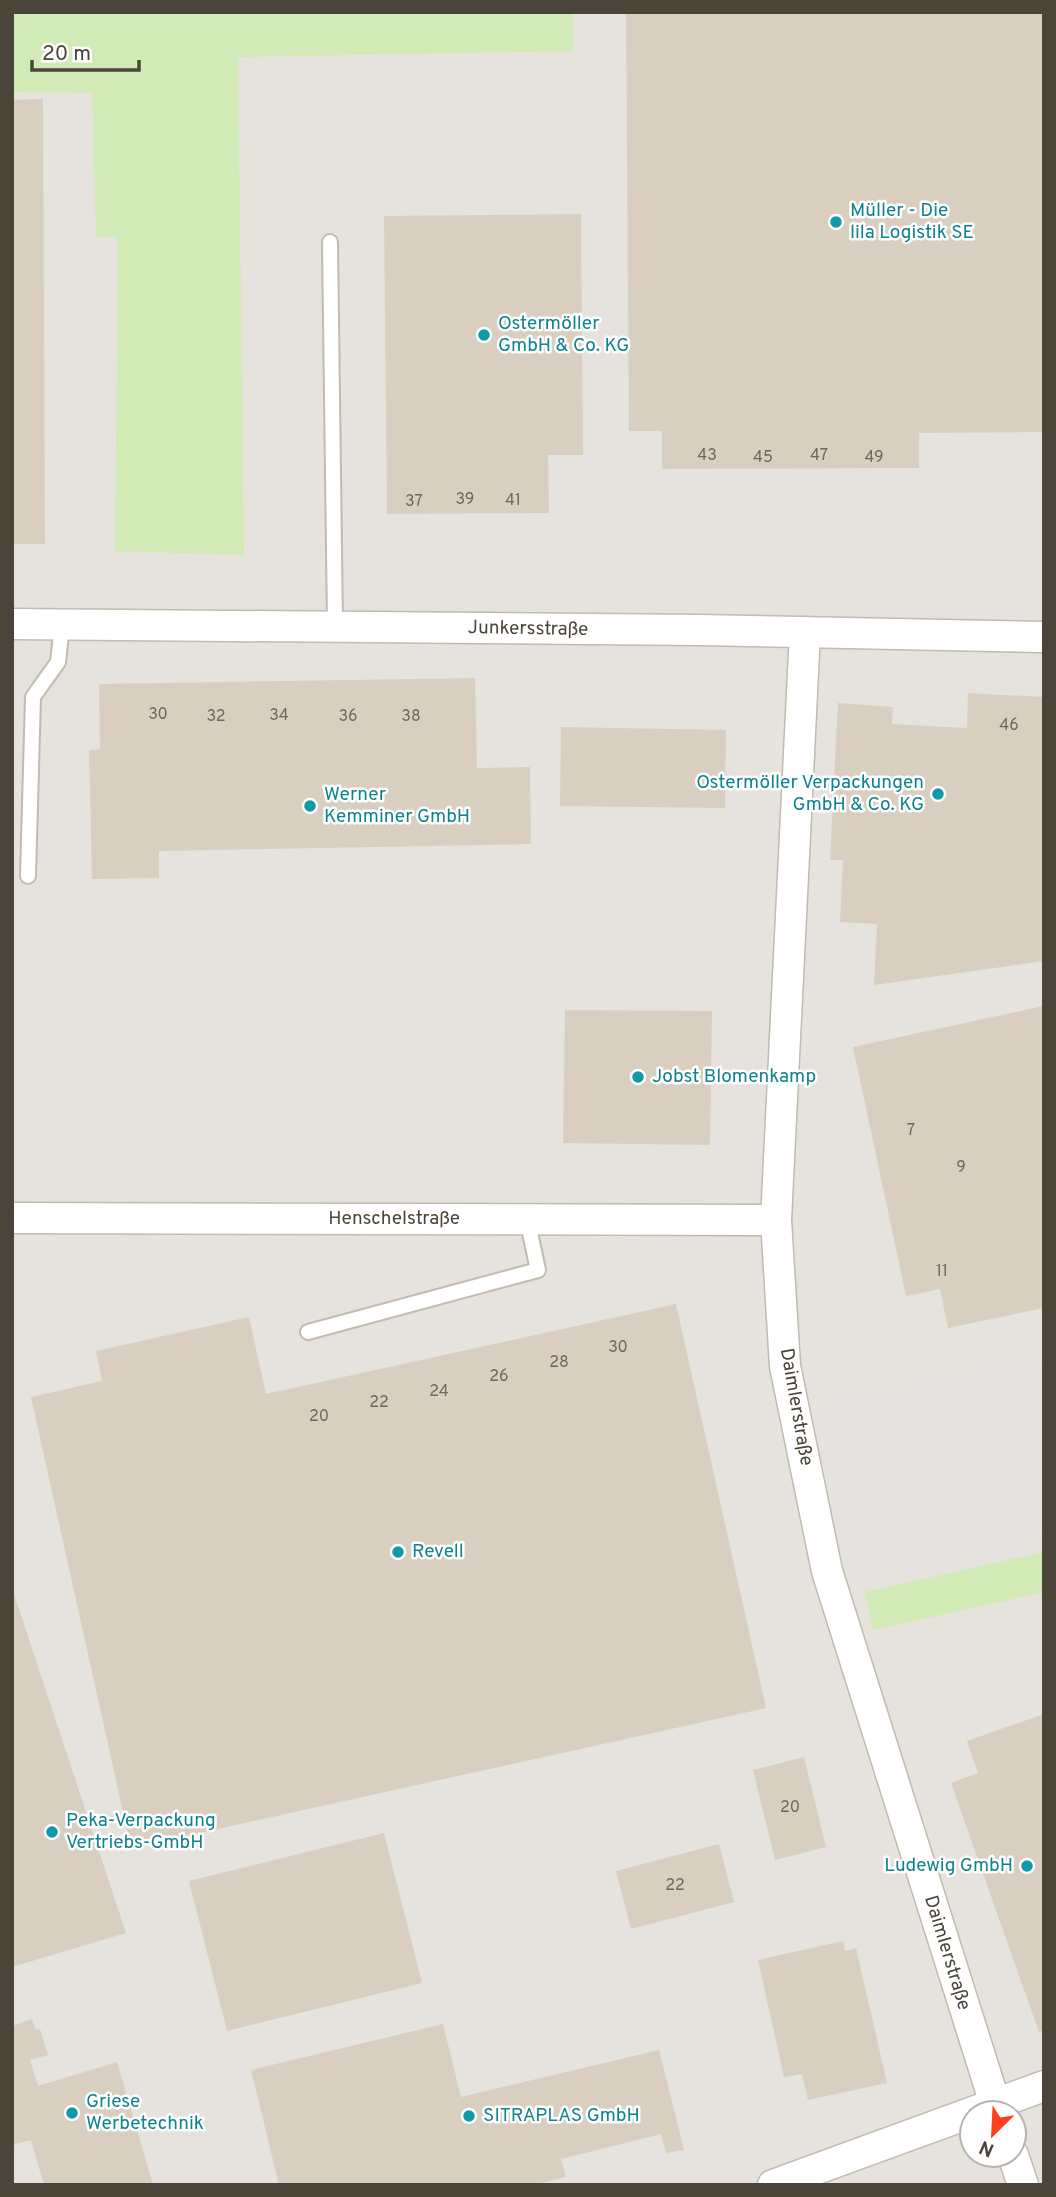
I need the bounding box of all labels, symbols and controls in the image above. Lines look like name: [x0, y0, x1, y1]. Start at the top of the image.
scale bar: [32, 28, 138, 72]
text: 20 m: [42, 41, 91, 68]
place label: Müller - Die lila Logistik SE: [850, 199, 974, 245]
marker: Müller - Die lila Logistik SE: [828, 214, 844, 230]
place label: Ostermöller GmbH & Co. KG: [498, 312, 629, 358]
marker: Ostermöller GmbH & Co. KG: [476, 327, 492, 343]
house number: 43: [697, 446, 717, 466]
house number: 47: [810, 446, 828, 466]
house number: 45: [753, 448, 773, 468]
house number: 49: [864, 448, 884, 468]
house number: 39: [456, 490, 474, 510]
house number: 41: [505, 491, 521, 511]
house number: 37: [405, 492, 423, 512]
street label: Junkersstraße: [467, 616, 589, 642]
house number: 30: [148, 705, 168, 725]
house number: 34: [269, 706, 289, 726]
house number: 32: [206, 707, 226, 727]
house number: 36: [338, 707, 358, 727]
house number: 38: [401, 707, 421, 727]
house number: 46: [999, 716, 1019, 736]
place label: Ostermöller Verpackungen GmbH & Co. KG: [696, 771, 924, 817]
place label: Werner Kemminer GmbH: [324, 783, 470, 829]
marker: Ostermöller Verpackungen GmbH & Co. KG: [930, 786, 946, 802]
marker: Werner Kemminer GmbH: [302, 798, 318, 814]
place label: Jobst Blomenkamp: [652, 1065, 816, 1089]
marker: Jobst Blomenkamp: [630, 1069, 646, 1085]
house number: 7: [907, 1121, 915, 1141]
house number: 9: [956, 1158, 966, 1178]
street label: Henschelstraße: [328, 1207, 460, 1231]
house number: 11: [936, 1262, 948, 1282]
house number: 30: [608, 1338, 628, 1358]
street label: Daimlerstraße: [774, 1346, 818, 1468]
house number: 28: [549, 1353, 569, 1373]
house number: 26: [489, 1367, 509, 1387]
house number: 24: [429, 1382, 449, 1402]
house number: 22: [369, 1393, 389, 1413]
house number: 20: [309, 1407, 329, 1427]
place label: Revell: [412, 1540, 464, 1564]
marker: Revell: [390, 1544, 406, 1560]
house number: 20: [780, 1798, 800, 1818]
place label: Peka-Verpackung Vertriebs-GmbH: [66, 1809, 216, 1855]
marker: Peka-Verpackung Vertriebs-GmbH: [44, 1824, 60, 1840]
place label: Ludewig GmbH: [884, 1854, 1013, 1878]
marker: Ludewig GmbH: [1019, 1858, 1035, 1874]
house number: 22: [665, 1876, 685, 1896]
street label: Daimlerstraße: [918, 1893, 976, 2013]
place label: Griese Werbetechnik: [86, 2090, 204, 2136]
north arrow: [958, 2099, 1028, 2169]
place label: SITRAPLAS GmbH: [483, 2104, 640, 2128]
marker: Griese Werbetechnik: [64, 2105, 80, 2121]
marker: SITRAPLAS GmbH: [461, 2108, 477, 2124]
text: N: [976, 2134, 998, 2161]

